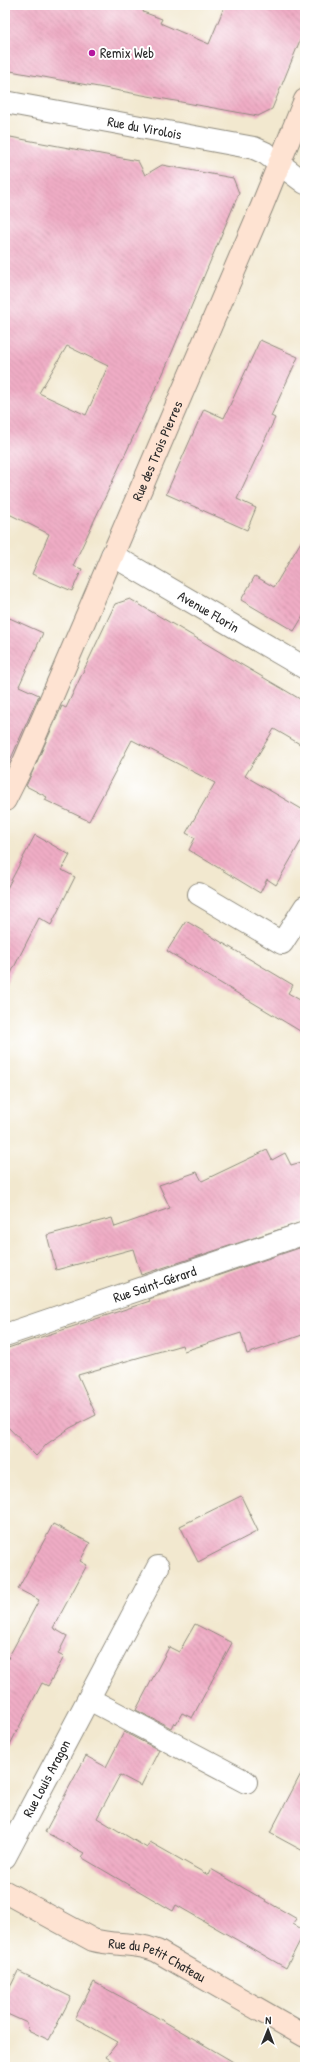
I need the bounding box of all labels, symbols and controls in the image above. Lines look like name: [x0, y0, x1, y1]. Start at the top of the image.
place label: Remix Web: [100, 43, 154, 62]
marker: Remix Web: [87, 48, 97, 58]
street label: Rue du Virolois: [106, 111, 183, 143]
street label: Rue des Trois Pierres: [127, 398, 187, 504]
street label: Avenue Florin: [175, 586, 243, 637]
street label: Rue Saint-Gérard: [110, 1261, 199, 1307]
street label: Rue Louis Aragon: [18, 1736, 74, 1820]
street label: Rue du Petit Chateau: [108, 1933, 210, 1986]
north arrow: [248, 2010, 288, 2050]
text: N: [265, 2013, 271, 2027]

